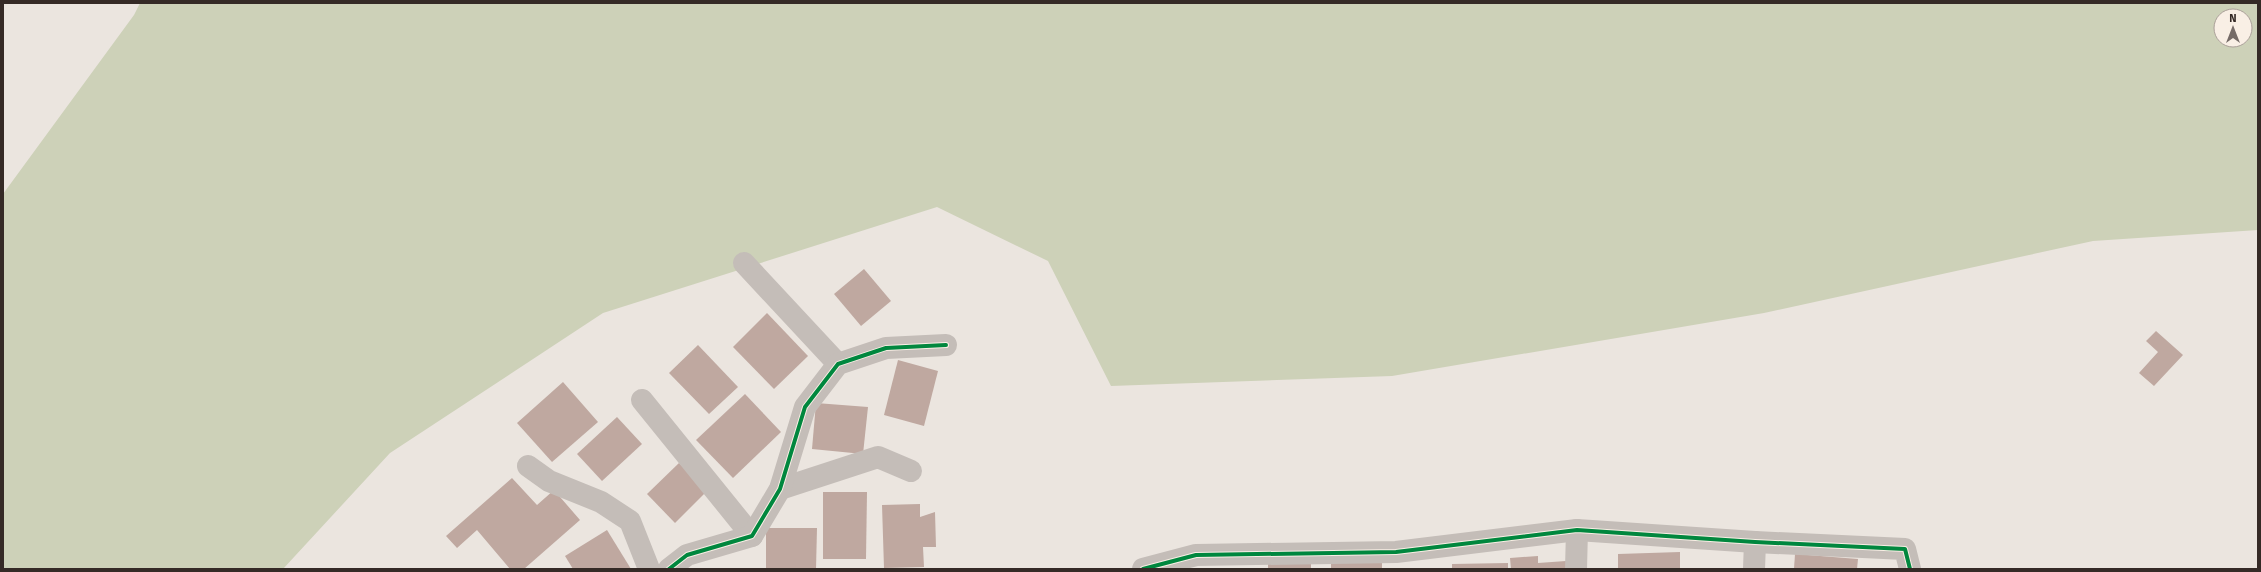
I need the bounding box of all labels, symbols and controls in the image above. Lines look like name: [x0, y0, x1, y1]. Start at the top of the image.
north arrow: [2213, 8, 2253, 48]
text: N: [2229, 12, 2237, 25]

